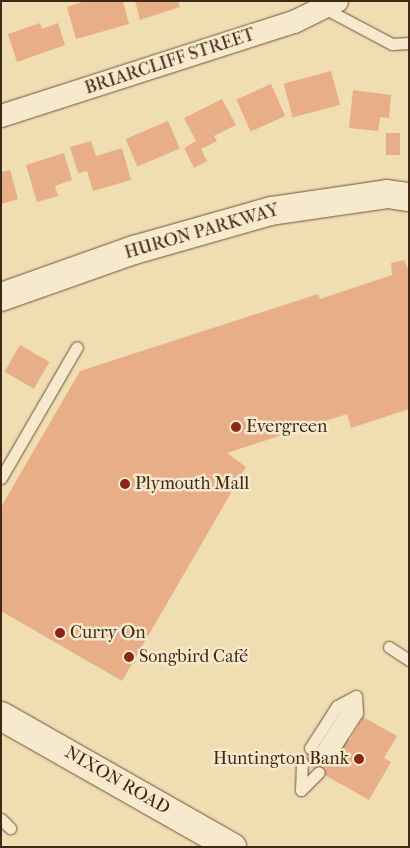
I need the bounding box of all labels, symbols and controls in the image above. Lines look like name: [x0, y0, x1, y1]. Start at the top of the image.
street label: BRIARCLIFF STREET: [82, 24, 258, 100]
street label: HURON PARKWAY: [122, 200, 282, 264]
place label: Evergreen: [246, 416, 327, 438]
marker: Evergreen: [230, 421, 242, 433]
place label: Plymouth Mall: [135, 473, 249, 495]
marker: Plymouth Mall: [119, 478, 131, 490]
place label: Curry On: [70, 622, 146, 644]
marker: Curry On: [54, 627, 66, 639]
place label: Songbird Café: [139, 646, 248, 668]
marker: Songbird Café: [123, 651, 135, 663]
street label: NIXON ROAD: [61, 742, 173, 820]
place label: Huntington Bank: [213, 748, 349, 770]
marker: Huntington Bank: [353, 753, 365, 765]

